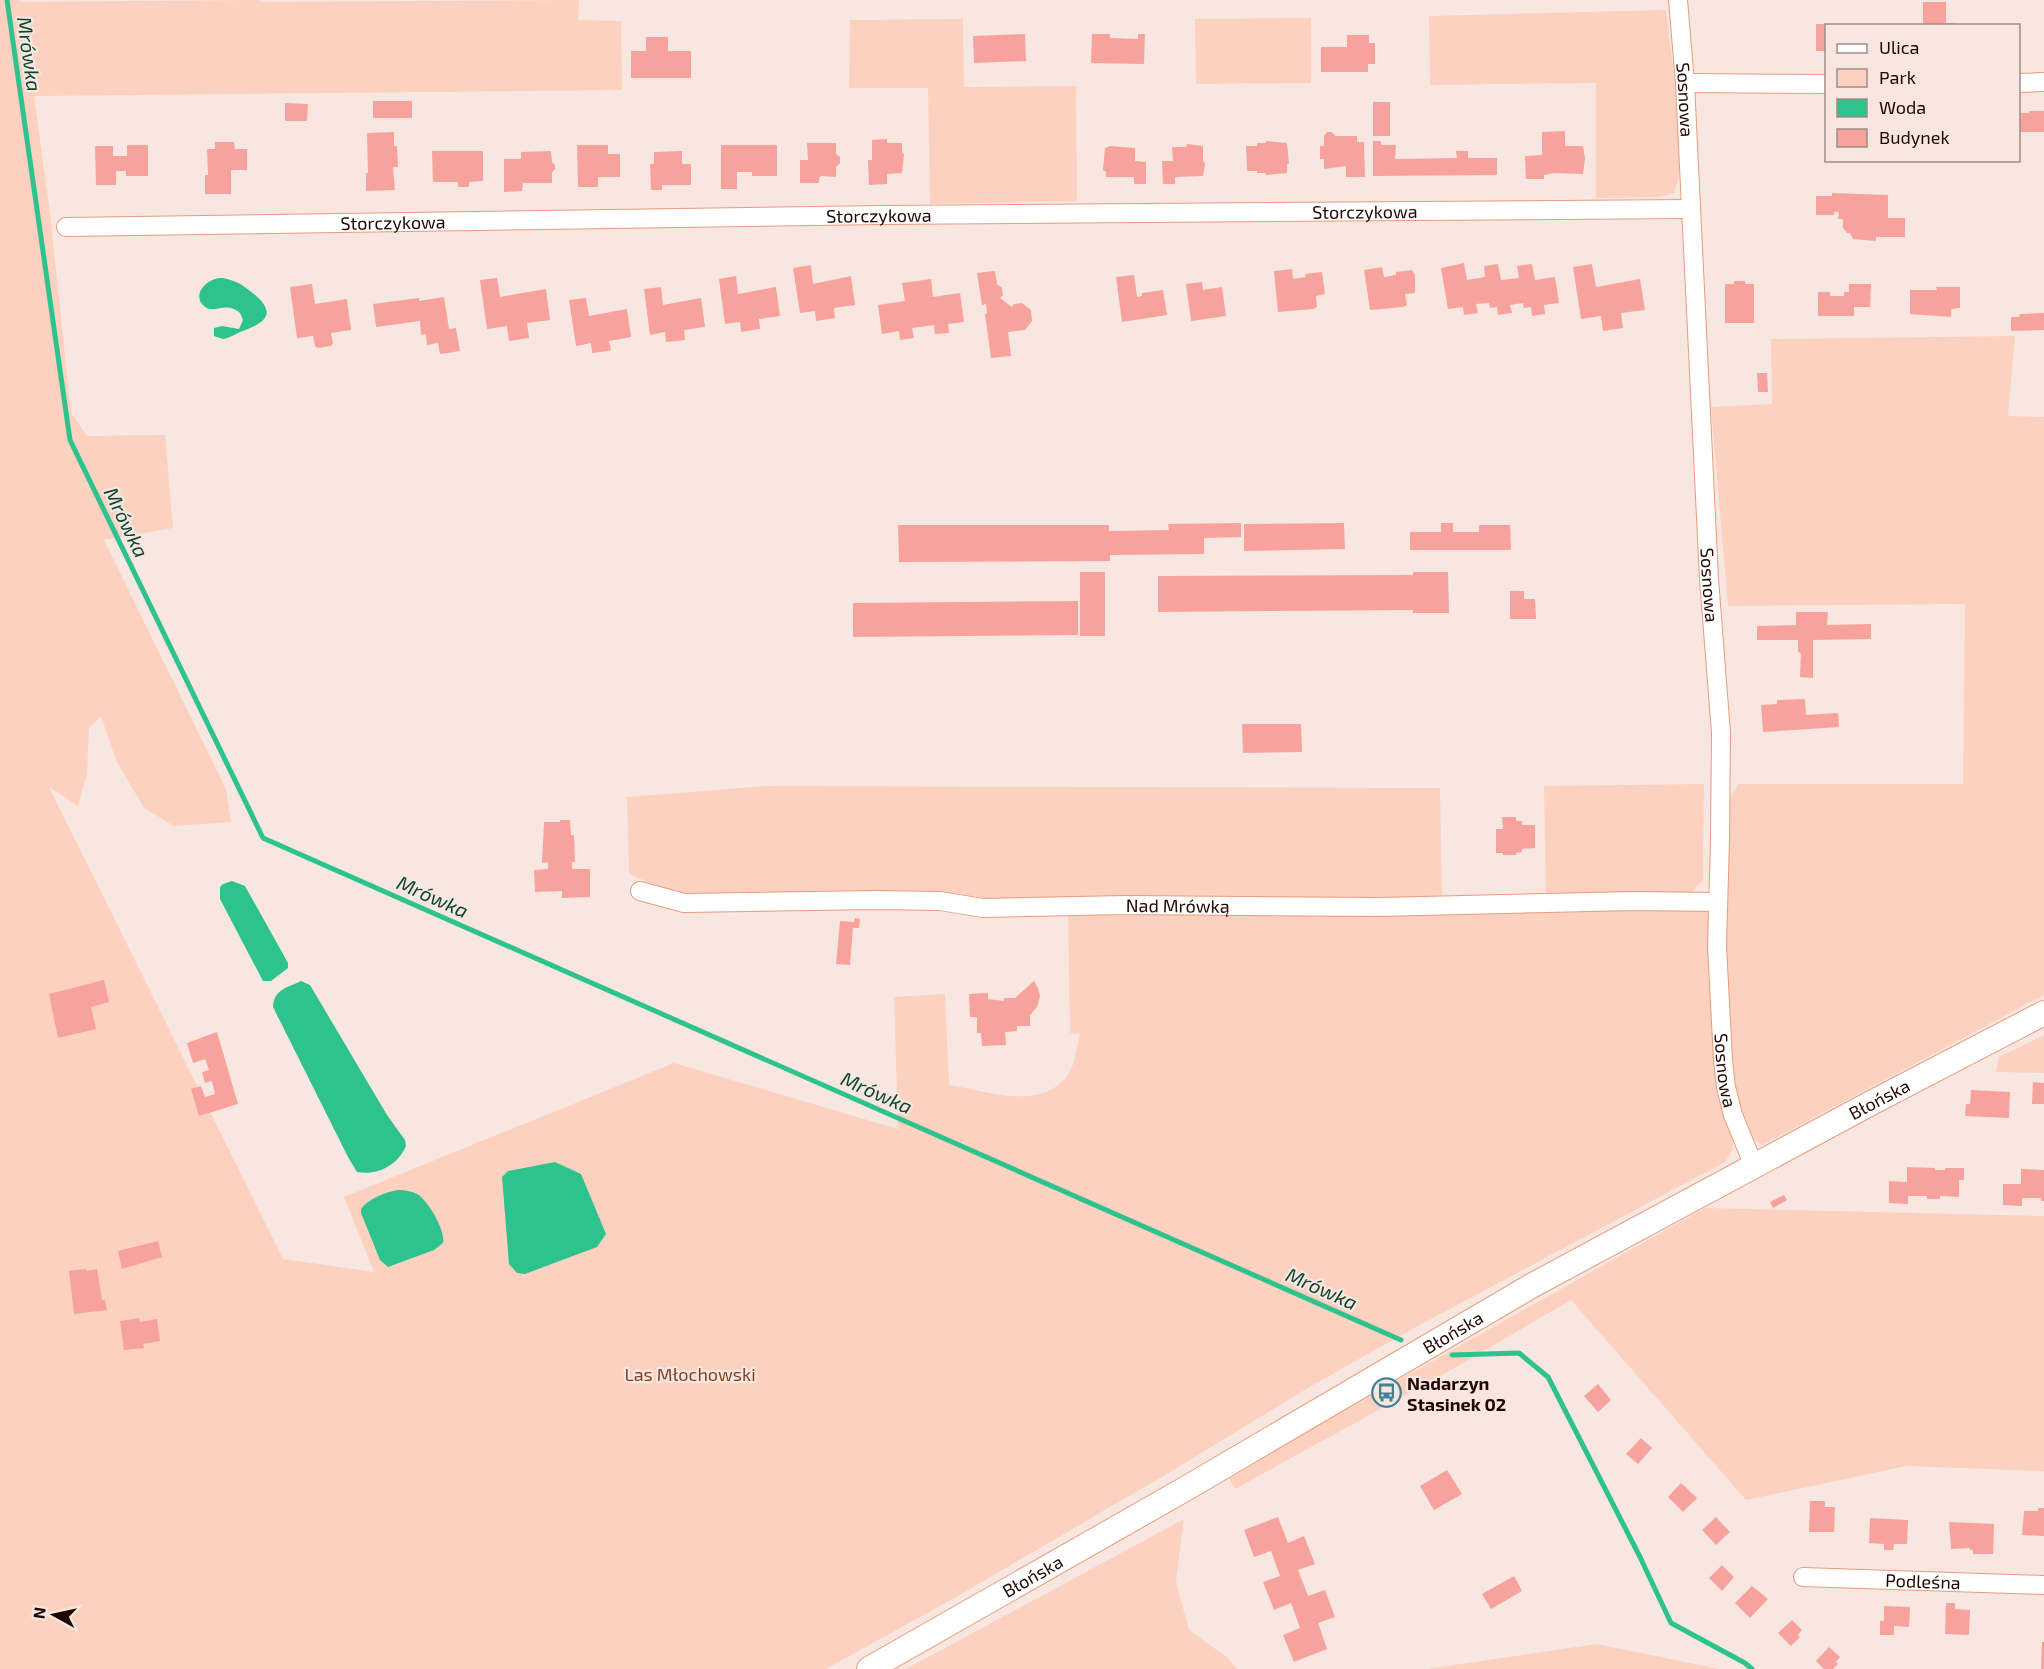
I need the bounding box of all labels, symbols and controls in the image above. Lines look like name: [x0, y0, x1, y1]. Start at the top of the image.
water label: Mrówka: [13, 15, 47, 93]
legend: [1825, 24, 2020, 162]
text: Ulica: [1879, 36, 1919, 58]
street label: Sosnowa: [1672, 61, 1699, 138]
text: Park: [1879, 66, 1916, 88]
text: Woda: [1879, 96, 1926, 118]
text: Budynek: [1879, 126, 1950, 148]
street label: Storczykowa: [1312, 200, 1418, 223]
street label: Storczykowa: [826, 204, 932, 227]
street label: Storczykowa: [340, 210, 446, 234]
water label: Mrówka: [100, 483, 154, 561]
street label: Sosnowa: [1697, 547, 1723, 623]
water label: Mrówka: [394, 870, 472, 922]
street label: Nad Mrówką: [1126, 894, 1230, 917]
street label: Sosnowa: [1711, 1033, 1742, 1110]
water label: Mrówka: [838, 1066, 916, 1118]
street label: Błońska: [1845, 1074, 1913, 1124]
water label: Mrówka: [1283, 1262, 1361, 1314]
street label: Błońska: [1419, 1306, 1487, 1358]
park label: Las Młochowski: [624, 1363, 756, 1385]
place label: Nadarzyn Stasinek 02: [1407, 1372, 1506, 1415]
bus stop icon: Nadarzyn Stasinek 02: [1370, 1377, 1402, 1409]
street label: Błońska: [998, 1550, 1066, 1602]
street label: Podleśna: [1885, 1569, 1961, 1593]
north arrow: [24, 1585, 84, 1645]
text: N: [28, 1606, 49, 1620]

